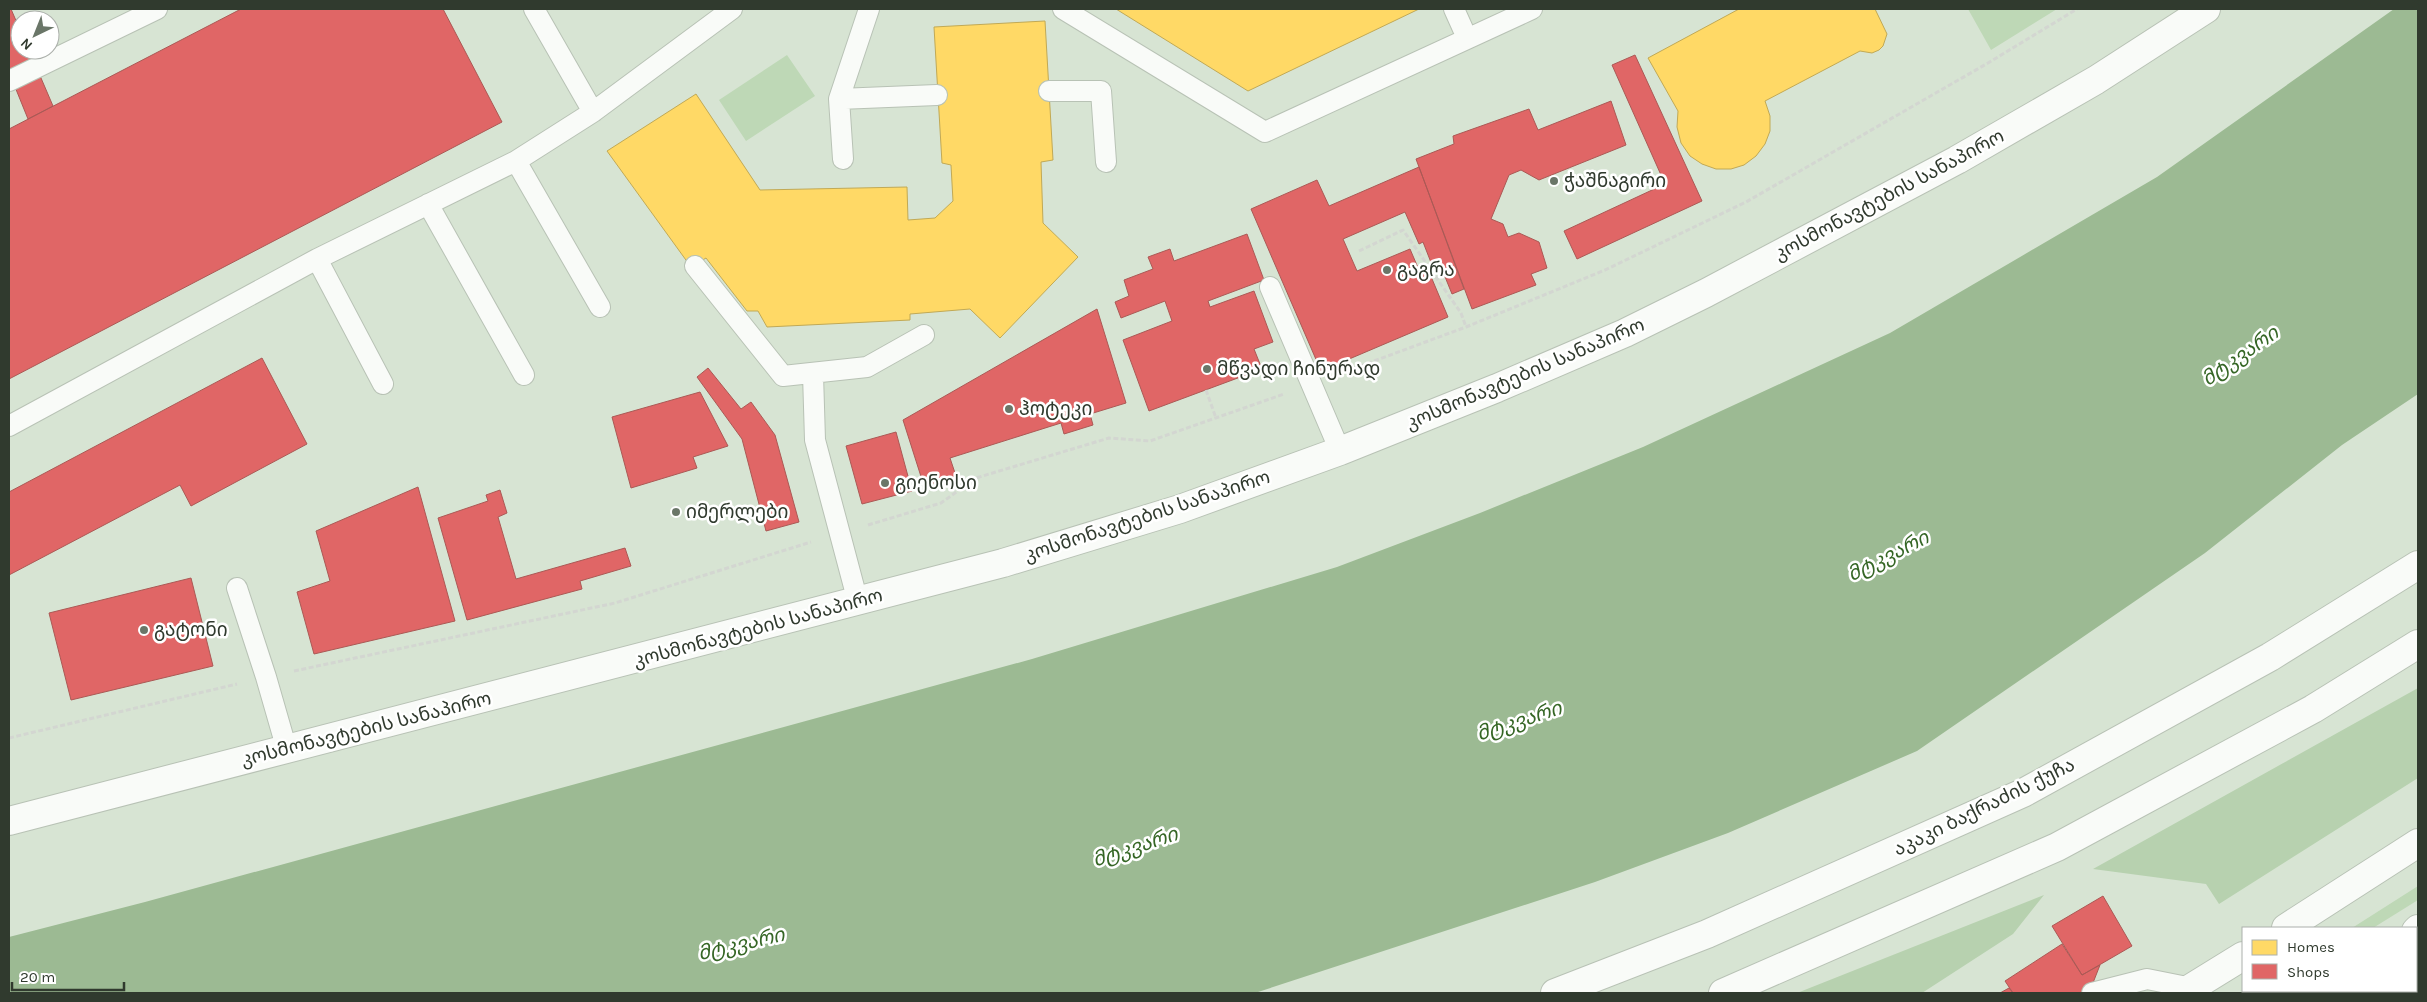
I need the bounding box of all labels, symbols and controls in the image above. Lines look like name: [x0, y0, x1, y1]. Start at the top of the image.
north arrow: [10, 10, 60, 60]
text: N: [17, 34, 36, 54]
street label: კოსმონავტების სანაპირო: [1770, 125, 2008, 265]
place label: ჭაშნაგირი: [1564, 170, 1666, 192]
marker: ჭაშნაგირი: [1548, 175, 1560, 187]
place label: გაგრა: [1397, 259, 1455, 281]
marker: გაგრა: [1381, 264, 1393, 276]
street label: კოსმონავტების სანაპირო: [1402, 314, 1648, 434]
water label: მტკვარი: [2197, 320, 2284, 391]
place label: მწვადი ჩინურად: [1217, 358, 1380, 381]
marker: მწვადი ჩინურად: [1201, 363, 1213, 375]
place label: ჰოტეკი: [1019, 398, 1092, 420]
marker: ჰოტეკი: [1003, 403, 1015, 415]
street label: კოსმონავტების სანაპირო: [1021, 466, 1273, 566]
place label: გიენოსი: [895, 472, 977, 494]
marker: გიენოსი: [879, 477, 891, 489]
place label: იმერლები: [686, 501, 789, 524]
marker: იმერლები: [670, 506, 682, 518]
water label: მტკვარი: [1843, 525, 1934, 586]
street label: კოსმონავტების სანაპირო: [631, 584, 885, 672]
place label: გატონი: [154, 619, 228, 641]
marker: გატონი: [138, 624, 150, 636]
street label: კოსმონავტების სანაპირო: [239, 687, 493, 771]
water label: მტკვარი: [1473, 696, 1566, 746]
street label: აკაკი ბაქრაძის ქუჩა: [1890, 753, 2078, 861]
water label: მტკვარი: [1089, 822, 1182, 872]
water label: მტკვარი: [695, 923, 788, 965]
legend: [2242, 927, 2417, 992]
text: Homes: [2287, 938, 2335, 956]
scale bar: [12, 960, 125, 992]
text: Shops: [2287, 963, 2330, 981]
text: 20 m: [20, 968, 55, 986]

